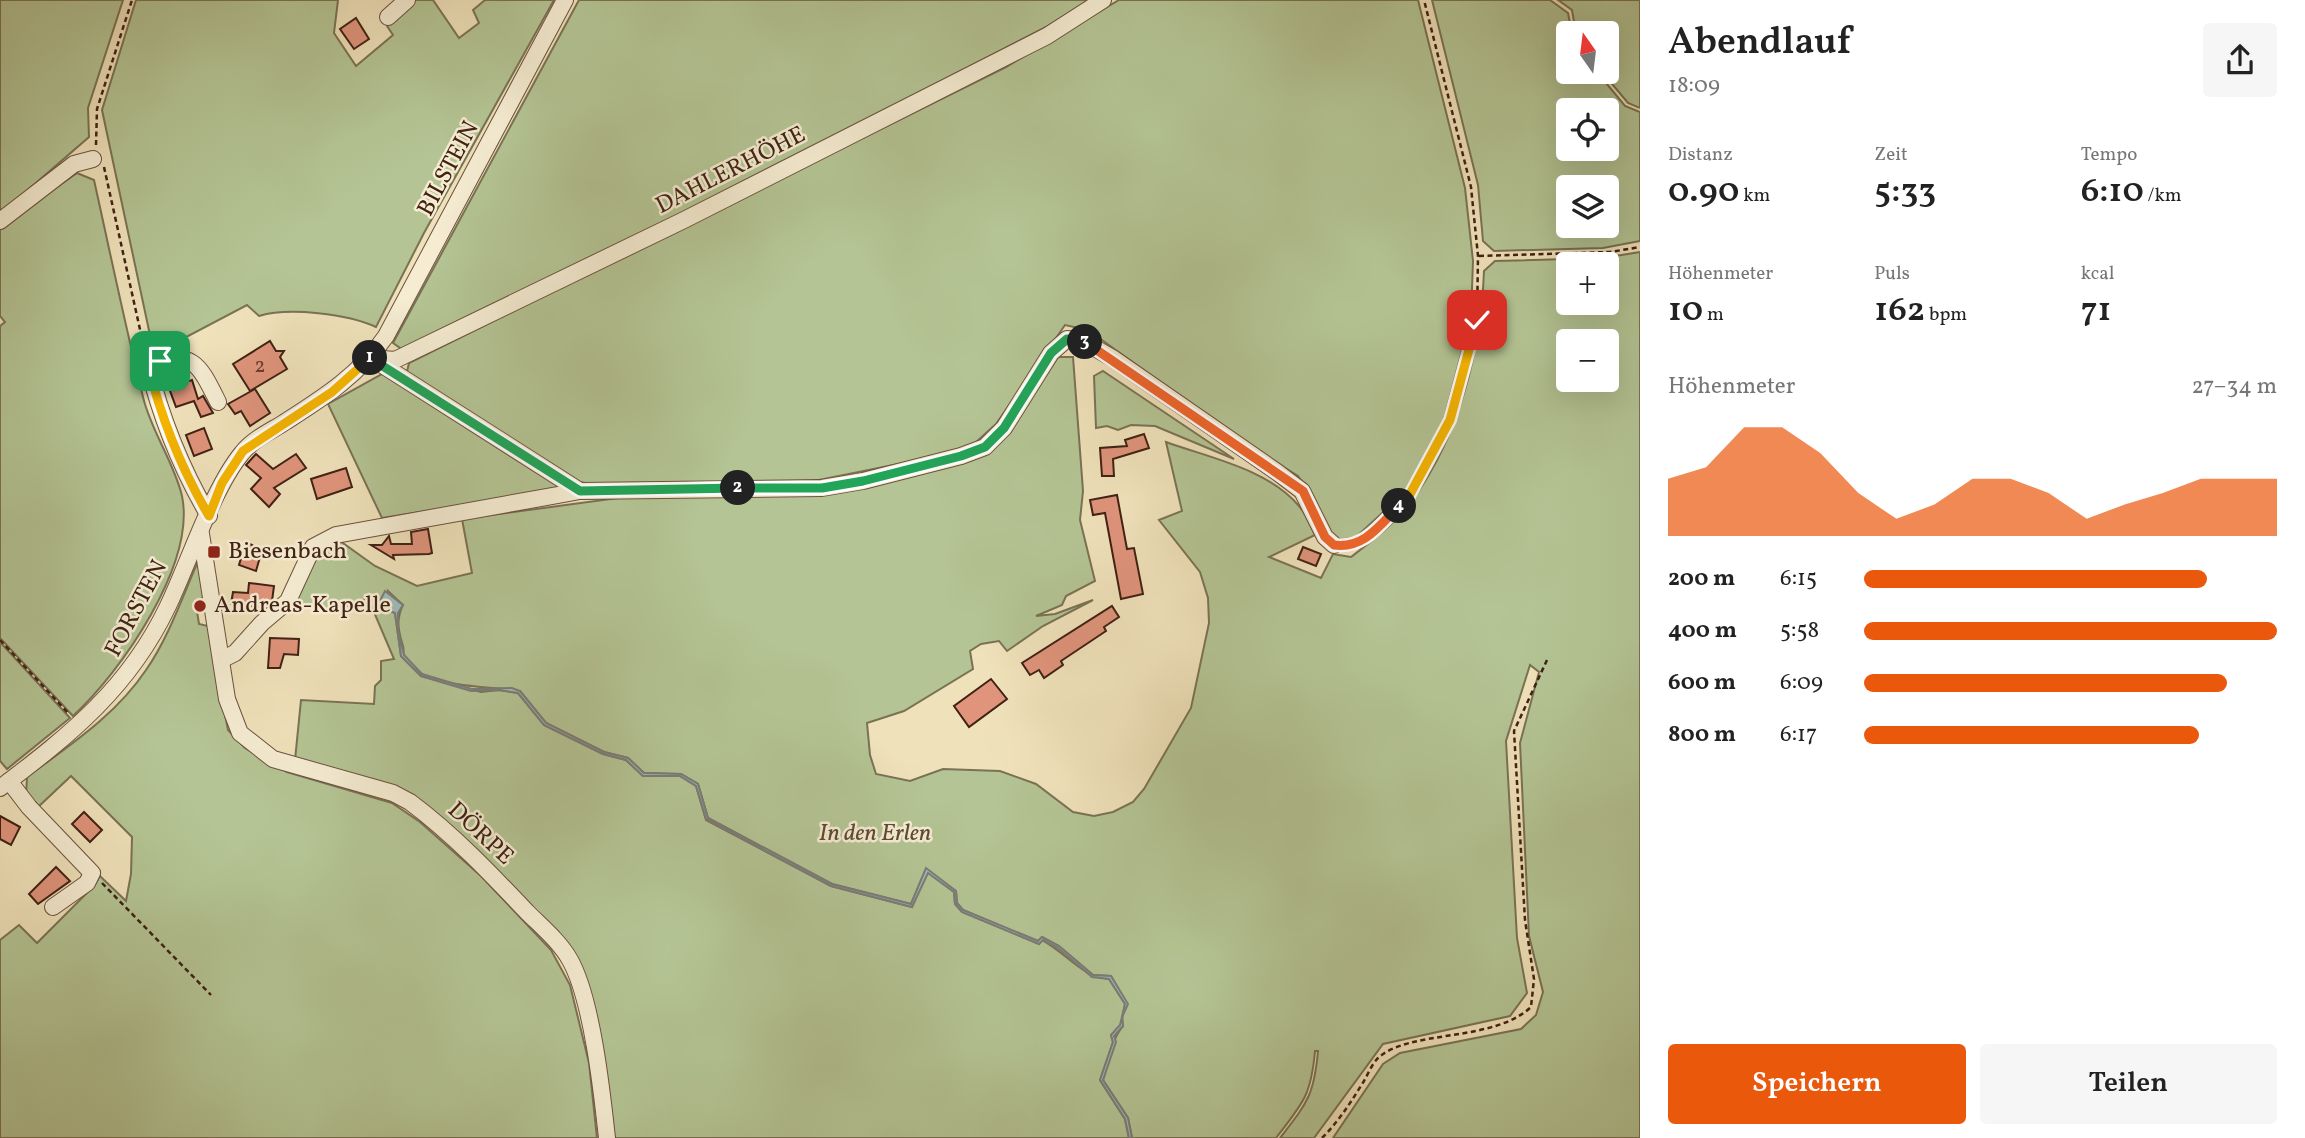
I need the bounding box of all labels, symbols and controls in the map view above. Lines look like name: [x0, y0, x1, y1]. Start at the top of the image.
text: Abendlauf: [1668, 17, 1851, 70]
north arrow: [1556, 21, 1619, 84]
map controls: [1556, 21, 1619, 392]
button: share: [2203, 23, 2277, 97]
text: 18:09: [1668, 70, 1720, 102]
button: locate: [1556, 98, 1619, 161]
street label: BILSTEIN: [410, 115, 488, 223]
street label: DAHLERHÖHE: [650, 119, 812, 223]
text: Distanz: [1668, 142, 1733, 168]
text: Zeit: [1874, 142, 1908, 168]
text: Tempo: [2081, 142, 2137, 168]
text: 0.90: [1668, 168, 1739, 216]
text: 5:33: [1874, 168, 1936, 216]
text: 6:10: [2081, 168, 2144, 216]
button: layers: [1556, 175, 1619, 238]
text: km: [1739, 183, 1770, 209]
text: /km: [2144, 183, 2182, 209]
button: +: [1556, 252, 1619, 315]
text: Höhenmeter: [1668, 261, 1773, 287]
text: Puls: [1874, 261, 1910, 287]
text: kcal: [2081, 261, 2114, 287]
text: 10: [1668, 287, 1703, 335]
text: 162: [1874, 287, 1925, 335]
text: 71: [2081, 287, 2111, 335]
pin: [1447, 290, 1507, 350]
icon: check: [1458, 301, 1496, 339]
text: m: [1703, 302, 1724, 328]
text: bpm: [1925, 302, 1967, 328]
pin: 3: [1068, 324, 1102, 360]
text: 3: [1080, 328, 1089, 354]
button: −: [1556, 329, 1619, 392]
pin: [130, 331, 190, 391]
pin: 1: [352, 340, 388, 376]
icon: arrive: [141, 342, 179, 380]
text: 1: [366, 344, 373, 370]
house number: 2: [254, 352, 266, 381]
text: Höhenmeter: [1668, 371, 1795, 403]
text: 27–34 m: [2191, 371, 2277, 403]
pin: 2: [720, 470, 756, 505]
text: 2: [733, 474, 742, 500]
pin: 4: [1382, 489, 1416, 524]
text: 4: [1393, 492, 1404, 518]
place label: Biesenbach: [228, 535, 347, 569]
marker: Biesenbach: [206, 544, 222, 560]
street label: FORSTEN: [97, 554, 177, 664]
text: 200 m: [1668, 563, 1735, 595]
text: 6:15: [1780, 563, 1817, 595]
place label: Andreas-Kapelle: [214, 589, 391, 623]
marker: Andreas-Kapelle: [192, 598, 208, 614]
text: 400 m: [1668, 615, 1737, 647]
text: 5:58: [1780, 615, 1819, 647]
text: 600 m: [1668, 667, 1736, 699]
text: 6:09: [1780, 667, 1823, 699]
text: 800 m: [1668, 719, 1736, 751]
text: 6:17: [1780, 719, 1817, 751]
street label: DÖRPE: [439, 794, 521, 874]
park label: In den Erlen: [819, 817, 931, 851]
button: Speichern: [1668, 1044, 1966, 1124]
button: Teilen: [1980, 1044, 2277, 1124]

